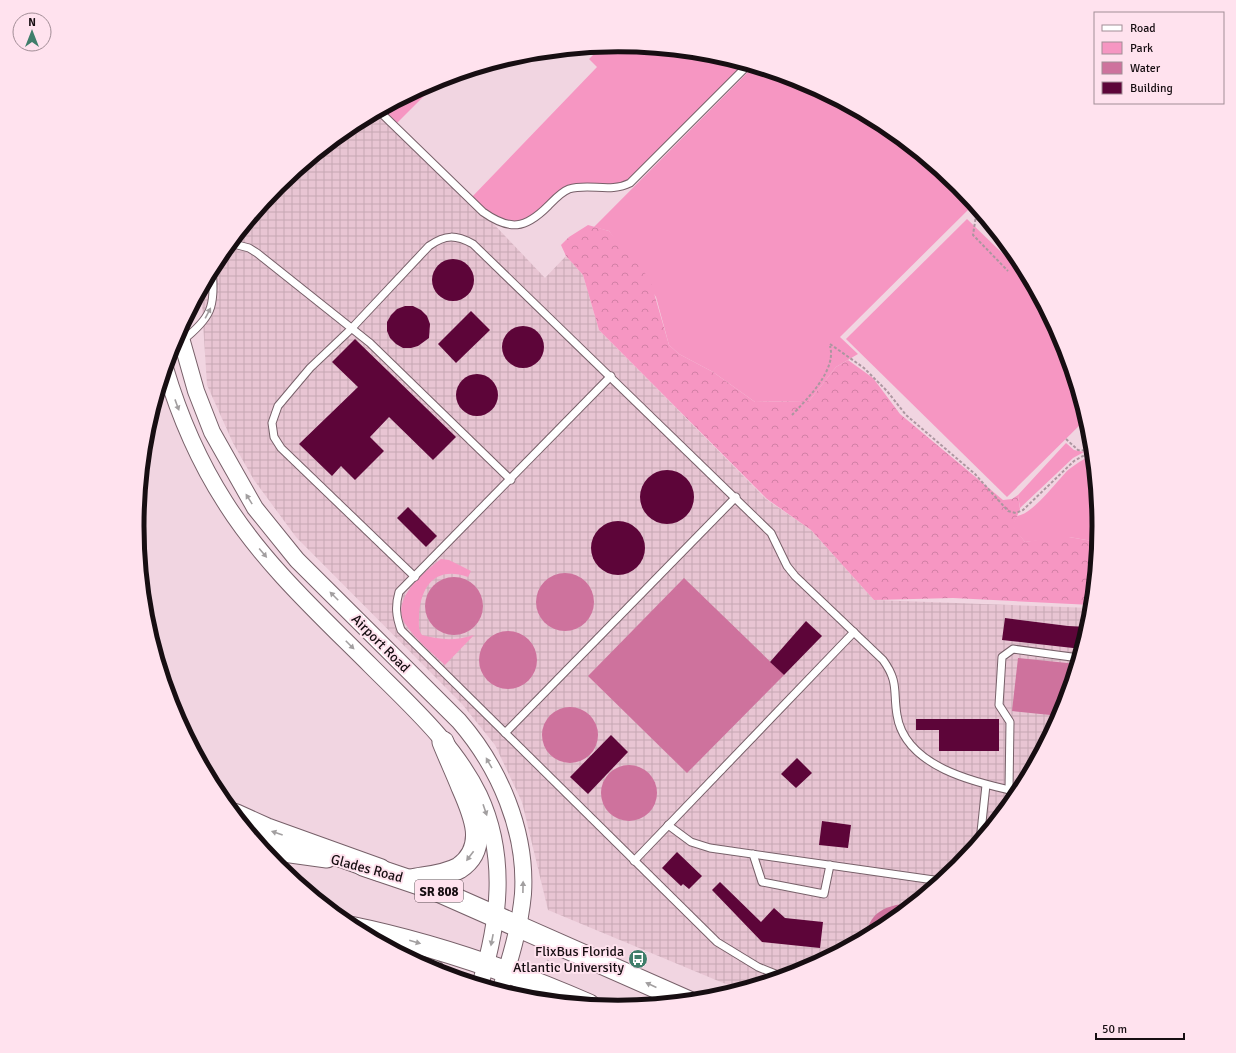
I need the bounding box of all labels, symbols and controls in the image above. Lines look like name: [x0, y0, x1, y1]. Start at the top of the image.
north arrow: [12, 12, 52, 52]
legend: [1094, 12, 1224, 104]
text: N: [28, 16, 36, 29]
text: Road: [1130, 21, 1156, 36]
text: Park: [1130, 41, 1153, 56]
text: Water: [1130, 61, 1161, 76]
text: Building: [1130, 81, 1173, 96]
one-way arrow: [205, 308, 211, 319]
one-way arrow: [175, 399, 181, 411]
one-way arrow: [245, 494, 253, 504]
one-way arrow: [259, 548, 268, 558]
one-way arrow: [329, 591, 339, 601]
street label: Airport Road: [348, 611, 413, 676]
one-way arrow: [345, 640, 354, 650]
one-way arrow: [485, 757, 492, 769]
one-way arrow: [482, 805, 488, 817]
one-way arrow: [270, 830, 282, 836]
street label: Glades Road: [329, 851, 405, 886]
one-way arrow: [465, 851, 474, 862]
road number: SR 808: [415, 880, 463, 902]
one-way arrow: [520, 880, 526, 893]
one-way arrow: [489, 934, 495, 946]
one-way arrow: [410, 939, 422, 945]
place label: FlixBus Florida Atlantic University: [513, 943, 624, 976]
bus stop icon: FlixBus Florida Atlantic University: [627, 948, 649, 970]
one-way arrow: [646, 982, 657, 988]
scale bar: [1096, 1015, 1184, 1041]
text: 50 m: [1102, 1022, 1127, 1037]

